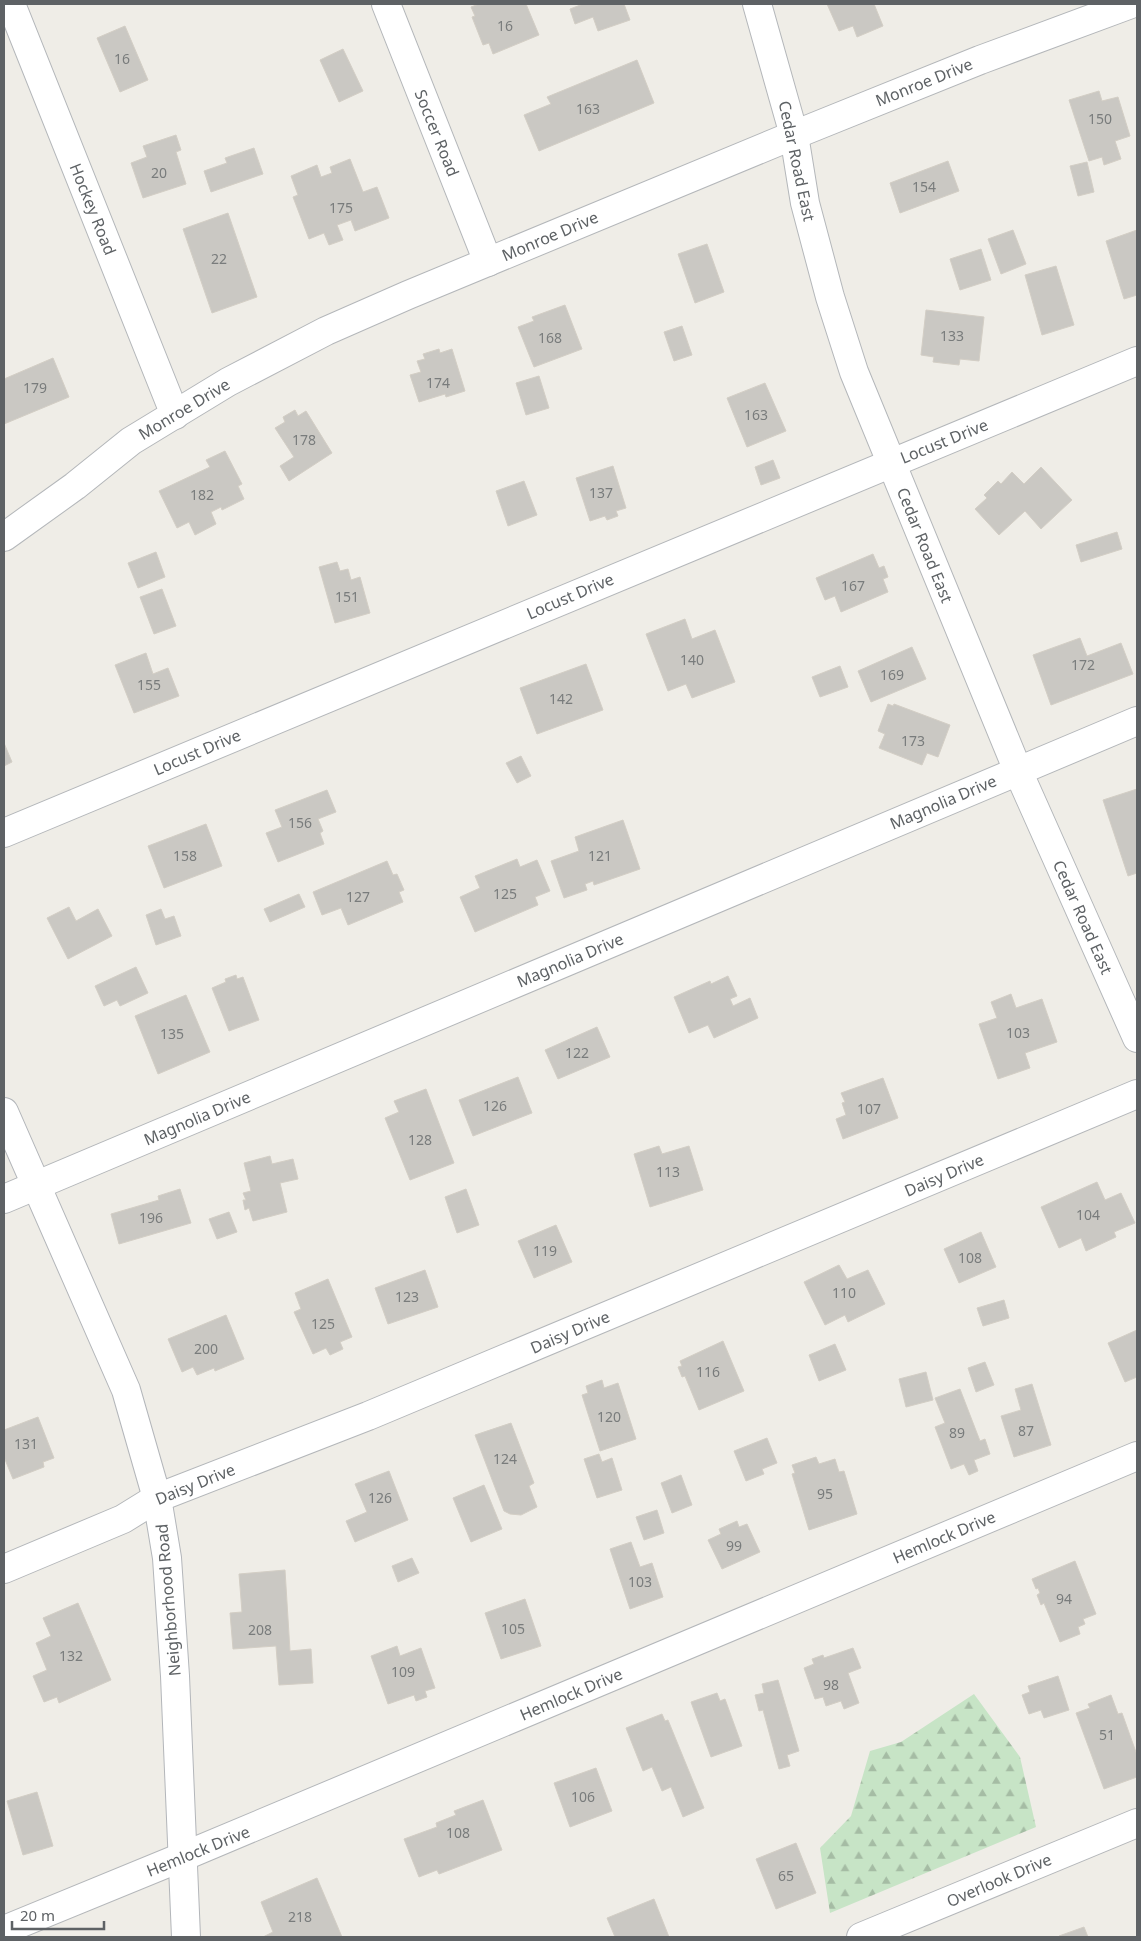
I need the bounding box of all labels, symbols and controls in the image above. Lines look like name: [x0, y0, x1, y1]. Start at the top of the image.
house number: 16: [497, 16, 513, 35]
house number: 16: [114, 49, 130, 68]
street label: Monroe Drive: [872, 53, 976, 111]
street label: Soccer Road: [410, 86, 464, 180]
house number: 163: [576, 99, 600, 118]
street label: Cedar Road East: [773, 99, 821, 223]
house number: 150: [1088, 109, 1112, 128]
street label: Hockey Road: [65, 160, 121, 258]
house number: 20: [151, 163, 167, 182]
house number: 154: [912, 177, 936, 196]
house number: 175: [329, 198, 353, 217]
street label: Monroe Drive: [498, 206, 602, 266]
house number: 22: [211, 249, 227, 268]
house number: 133: [940, 326, 964, 345]
house number: 168: [538, 328, 562, 347]
street label: Monroe Drive: [134, 373, 234, 445]
house number: 174: [426, 373, 450, 392]
house number: 179: [23, 378, 47, 397]
house number: 163: [744, 405, 768, 424]
street label: Locust Drive: [897, 413, 991, 469]
house number: 178: [292, 430, 316, 449]
house number: 137: [589, 483, 613, 502]
street label: Cedar Road East: [892, 484, 958, 606]
house number: 182: [190, 485, 214, 504]
street label: Locust Drive: [523, 568, 617, 624]
house number: 167: [841, 576, 865, 595]
house number: 151: [335, 587, 359, 606]
house number: 140: [680, 650, 704, 669]
house number: 172: [1071, 655, 1095, 674]
house number: 169: [880, 665, 904, 684]
house number: 155: [137, 675, 161, 694]
house number: 142: [549, 689, 573, 708]
street label: Locust Drive: [150, 724, 244, 780]
house number: 173: [901, 731, 925, 750]
street label: Magnolia Drive: [886, 770, 1000, 834]
house number: 156: [288, 813, 312, 832]
house number: 158: [173, 846, 197, 865]
house number: 121: [588, 846, 612, 865]
street label: Cedar Road East: [1048, 857, 1118, 978]
house number: 125: [493, 884, 517, 903]
house number: 127: [346, 887, 370, 906]
street label: Magnolia Drive: [513, 928, 627, 992]
house number: 103: [1006, 1023, 1030, 1042]
house number: 135: [160, 1024, 184, 1043]
house number: 122: [565, 1043, 589, 1062]
street label: Magnolia Drive: [140, 1086, 254, 1150]
house number: 126: [483, 1096, 507, 1115]
house number: 107: [857, 1099, 881, 1118]
house number: 128: [408, 1130, 432, 1149]
street label: Daisy Drive: [901, 1148, 987, 1202]
house number: 113: [656, 1162, 680, 1181]
house number: 104: [1076, 1205, 1100, 1224]
house number: 196: [139, 1208, 163, 1227]
house number: 119: [533, 1241, 557, 1260]
house number: 108: [958, 1248, 982, 1267]
house number: 110: [832, 1283, 856, 1302]
house number: 123: [395, 1287, 419, 1306]
street label: Daisy Drive: [527, 1305, 613, 1359]
house number: 125: [311, 1314, 335, 1333]
house number: 200: [194, 1339, 218, 1358]
house number: 116: [696, 1362, 720, 1381]
house number: 120: [597, 1407, 621, 1426]
house number: 87: [1018, 1421, 1034, 1440]
house number: 89: [949, 1423, 965, 1442]
house number: 131: [14, 1434, 38, 1453]
house number: 124: [493, 1449, 517, 1468]
street label: Daisy Drive: [152, 1458, 238, 1510]
house number: 95: [817, 1484, 833, 1503]
house number: 126: [368, 1488, 392, 1507]
street label: Hemlock Drive: [889, 1505, 999, 1569]
street label: Neighborhood Road: [150, 1523, 186, 1677]
house number: 99: [726, 1536, 742, 1555]
house number: 103: [628, 1572, 652, 1591]
house number: 94: [1056, 1589, 1072, 1608]
house number: 105: [501, 1619, 525, 1638]
house number: 208: [248, 1620, 272, 1639]
house number: 132: [59, 1646, 83, 1665]
house number: 109: [391, 1662, 415, 1681]
street label: Hemlock Drive: [516, 1662, 626, 1726]
house number: 98: [823, 1675, 839, 1694]
house number: 51: [1099, 1725, 1115, 1744]
house number: 106: [571, 1787, 595, 1806]
street label: Hemlock Drive: [143, 1820, 253, 1882]
house number: 108: [446, 1823, 470, 1842]
street label: Overlook Drive: [943, 1848, 1055, 1912]
house number: 65: [778, 1866, 794, 1885]
scale bar: [12, 1898, 105, 1930]
text: 20 m: [20, 1905, 55, 1925]
house number: 218: [288, 1907, 312, 1926]

